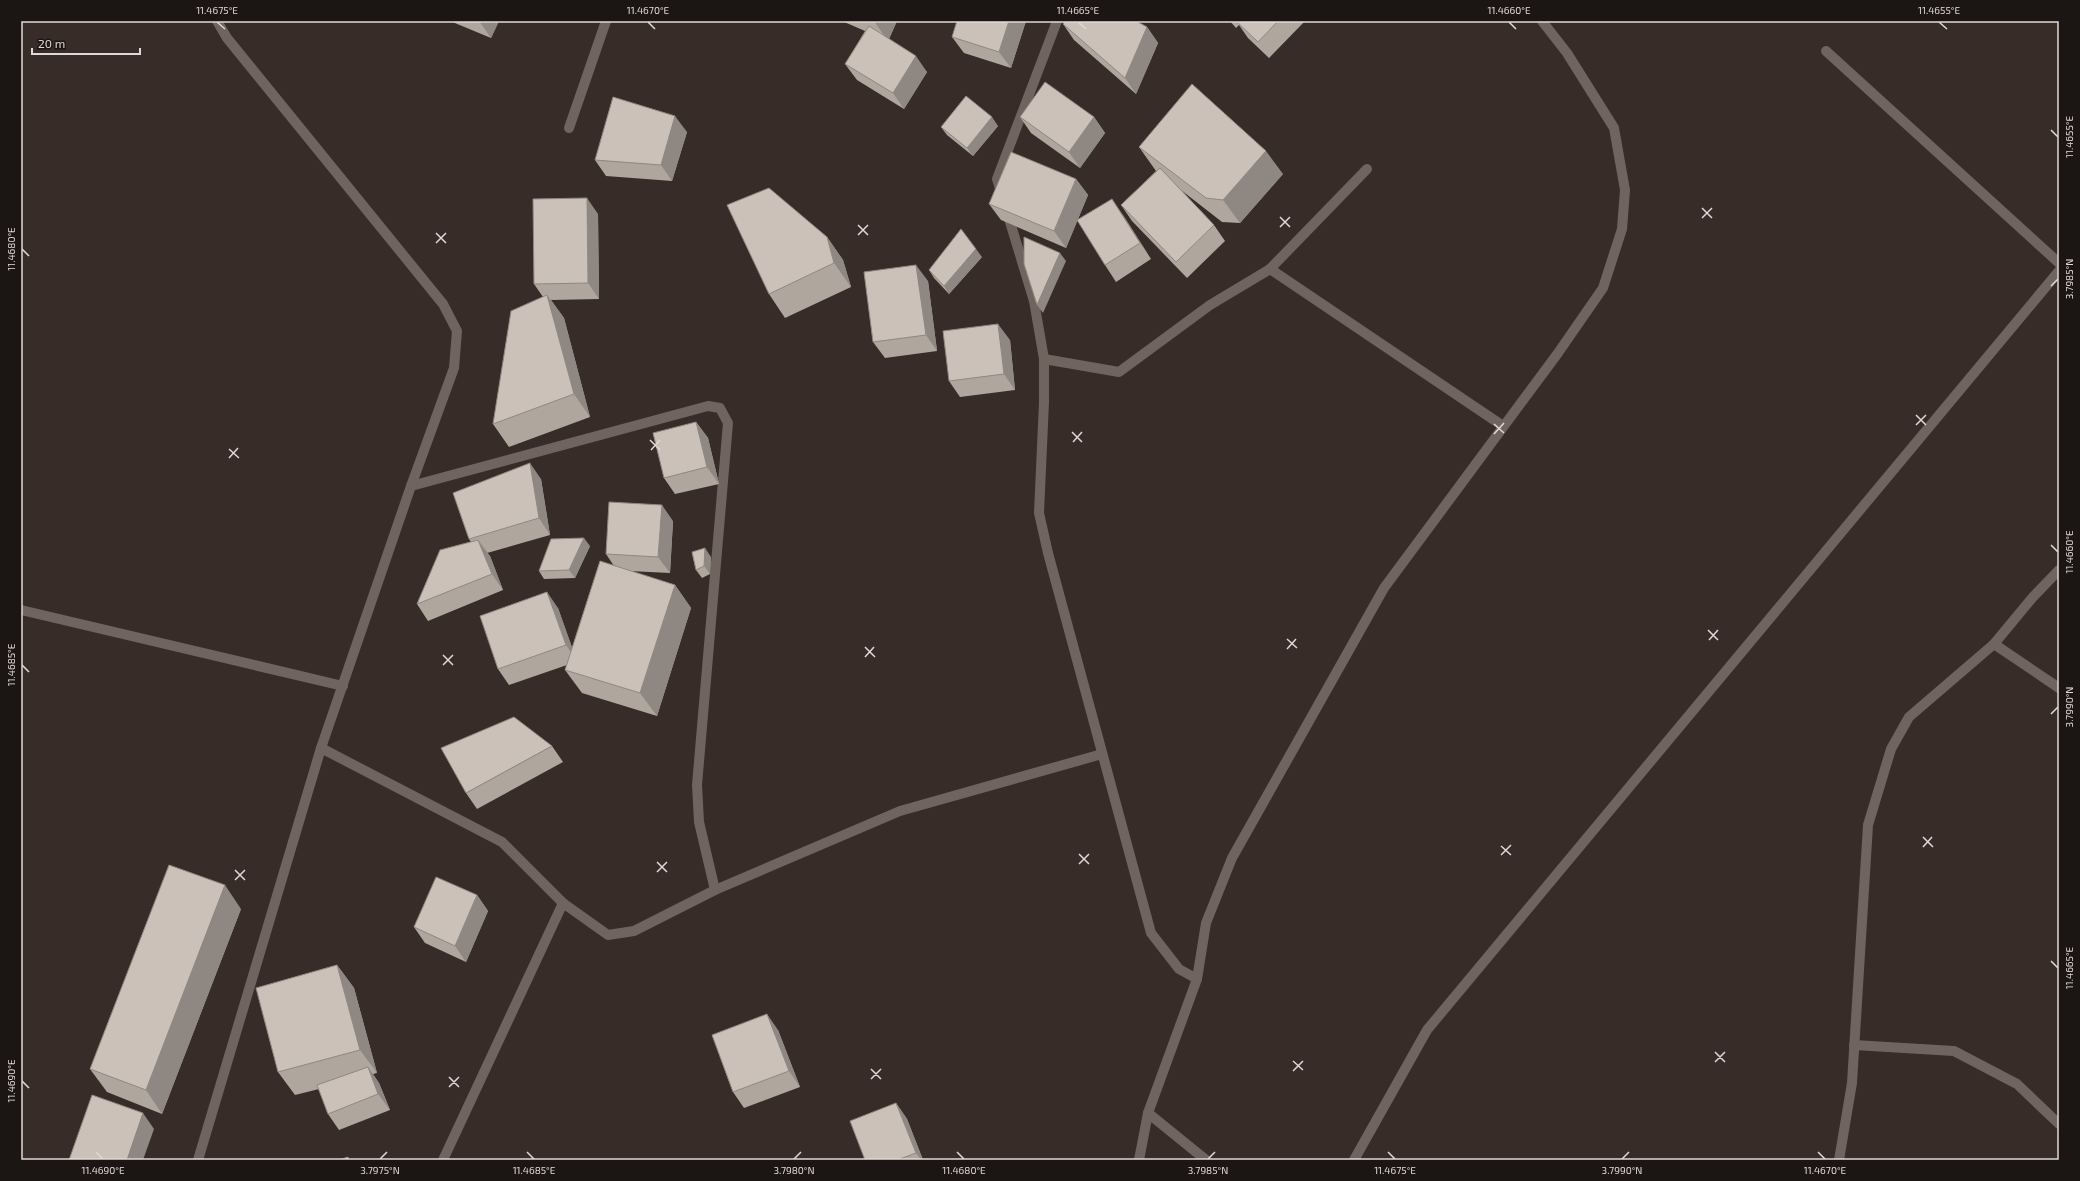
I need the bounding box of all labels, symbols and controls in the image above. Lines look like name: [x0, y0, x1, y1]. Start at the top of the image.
text: 11.4675°E: [196, 4, 238, 16]
text: 11.4670°E: [627, 4, 670, 16]
text: 11.4665°E: [1057, 4, 1100, 16]
text: 11.4660°E: [1487, 4, 1531, 16]
text: 11.4655°E: [1918, 4, 1960, 16]
scale bar: [32, 30, 140, 56]
text: 20 m: [38, 36, 65, 50]
text: 11.4655°E: [2063, 116, 2075, 158]
text: 11.4680°E: [5, 227, 17, 271]
text: 3.7985°N: [2063, 259, 2075, 299]
text: 11.4660°E: [2063, 530, 2075, 574]
text: 11.4685°E: [5, 643, 17, 686]
text: 3.7990°N: [2063, 687, 2075, 727]
text: 11.4665°E: [2063, 946, 2075, 989]
text: 11.4690°E: [5, 1059, 17, 1103]
text: 11.4690°E: [81, 1164, 125, 1176]
text: 3.7975°N: [360, 1164, 400, 1176]
text: 11.4685°E: [513, 1164, 556, 1176]
text: 3.7980°N: [773, 1164, 815, 1176]
text: 11.4680°E: [942, 1164, 986, 1176]
text: 3.7985°N: [1188, 1164, 1228, 1176]
text: 11.4675°E: [1374, 1164, 1416, 1176]
text: 3.7990°N: [1602, 1164, 1642, 1176]
text: 11.4670°E: [1804, 1164, 1847, 1176]

